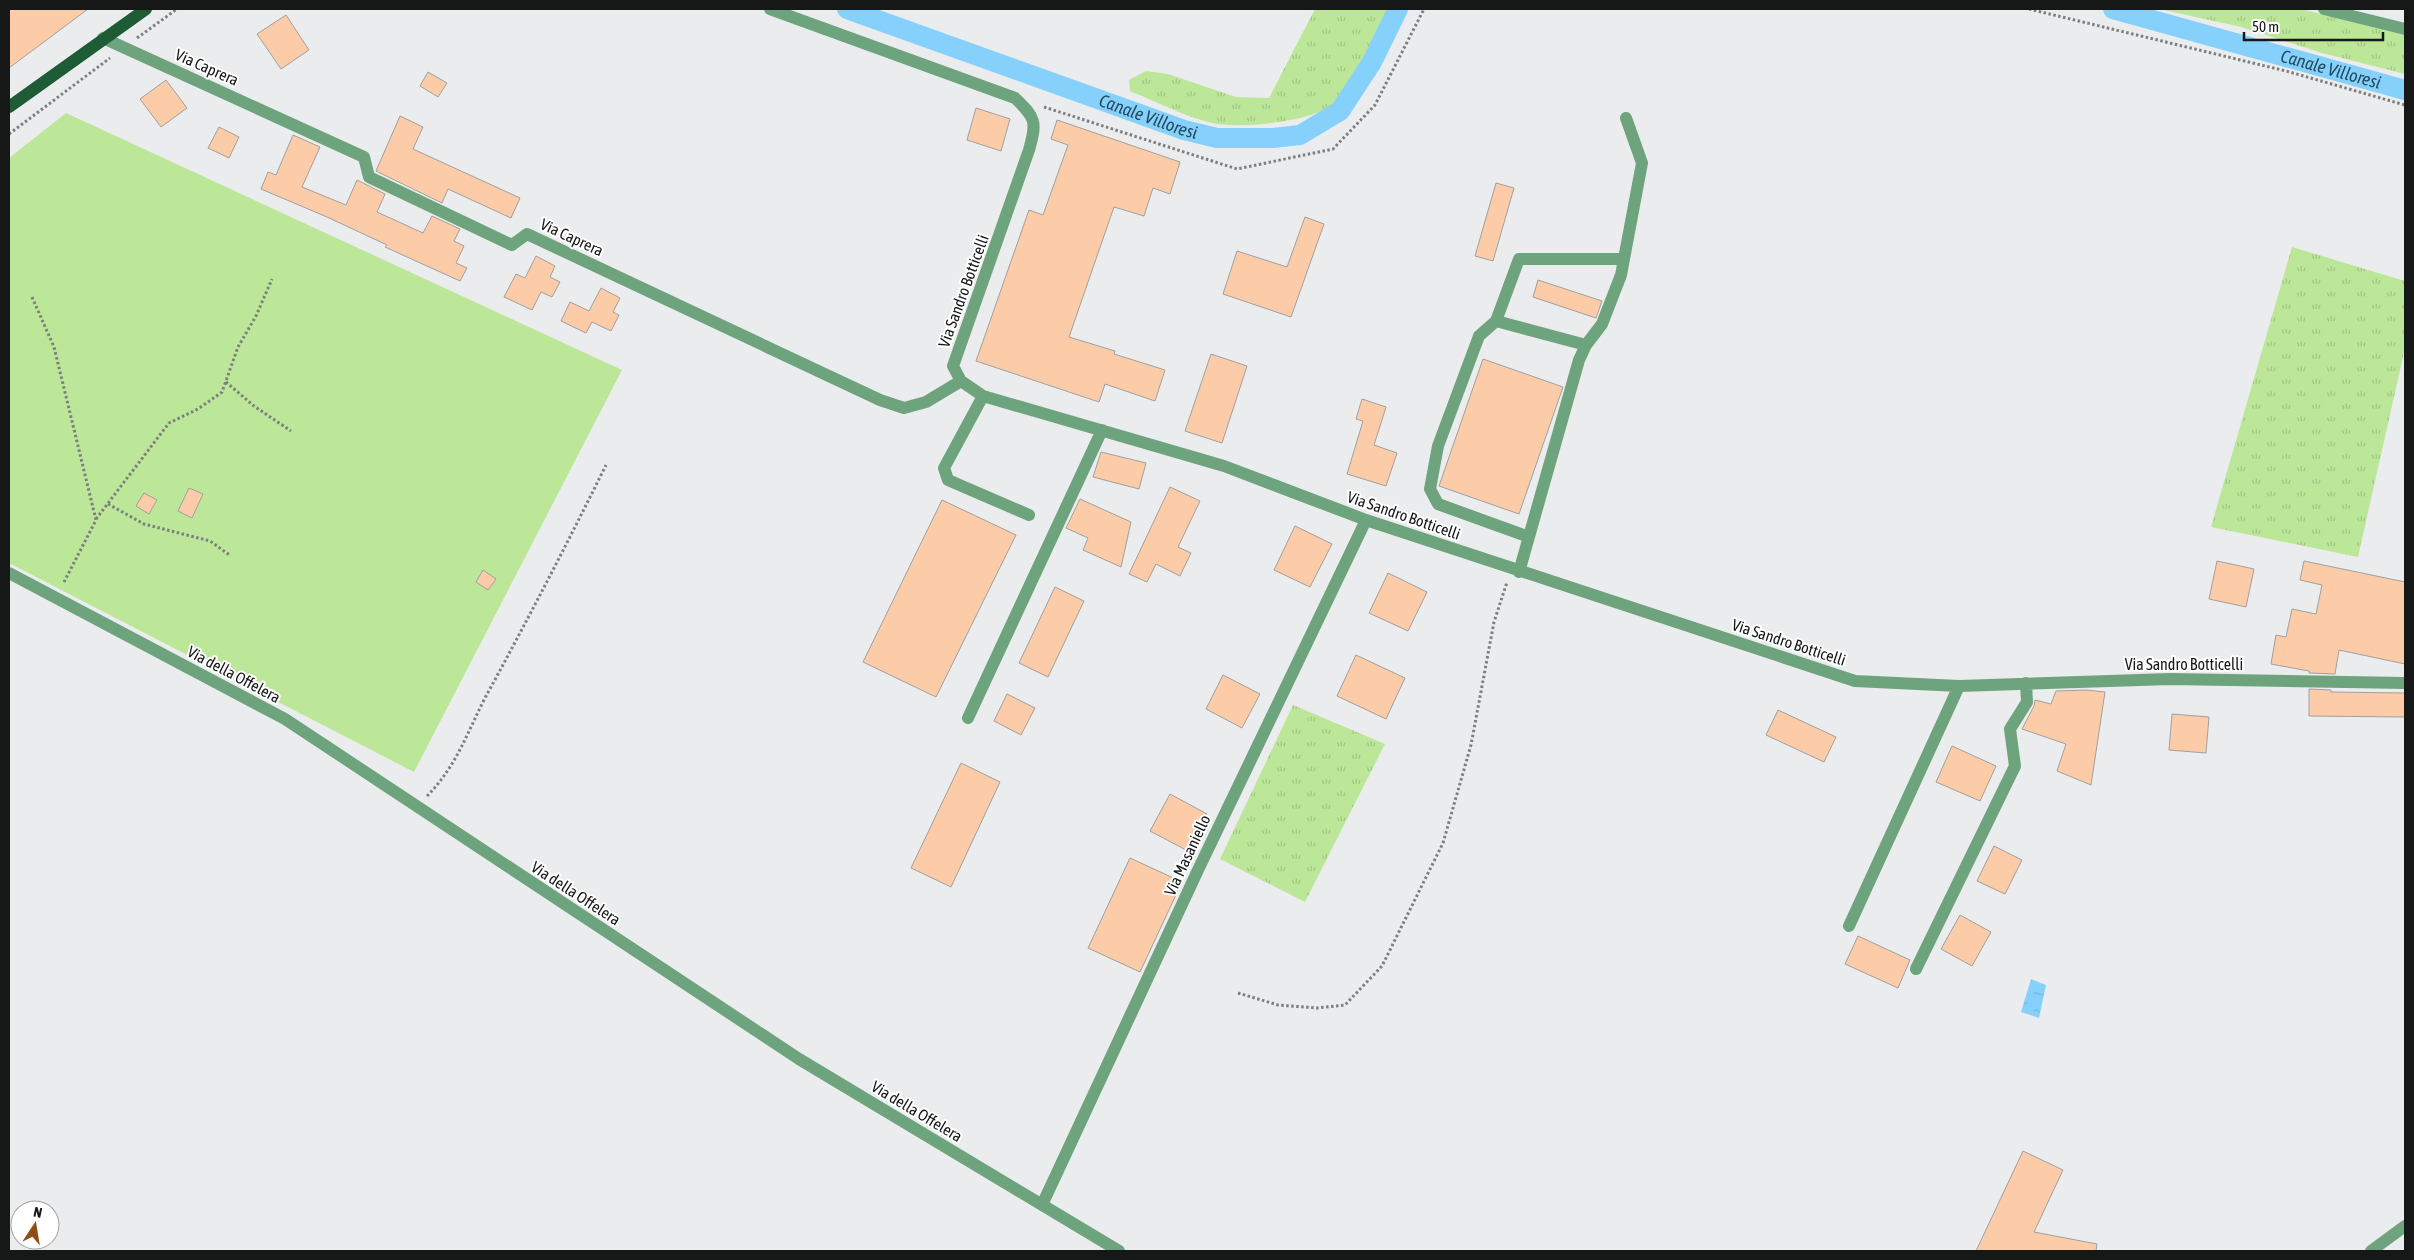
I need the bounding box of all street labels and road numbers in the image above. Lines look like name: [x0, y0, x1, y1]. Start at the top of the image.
street label: Via Caprera: [172, 45, 241, 90]
street label: Via Caprera: [537, 215, 606, 260]
street label: Via Sandro Botticelli: [934, 232, 992, 350]
street label: Via Sandro Botticelli: [1345, 487, 1463, 543]
street label: Via Sandro Botticelli: [1730, 615, 1848, 669]
street label: Via della Offelera: [184, 642, 284, 706]
street label: Via Sandro Botticelli: [2125, 655, 2243, 673]
street label: Via Masaniello: [1160, 812, 1214, 898]
street label: Via della Offelera: [528, 858, 624, 928]
street label: Via della Offelera: [868, 1077, 966, 1145]

